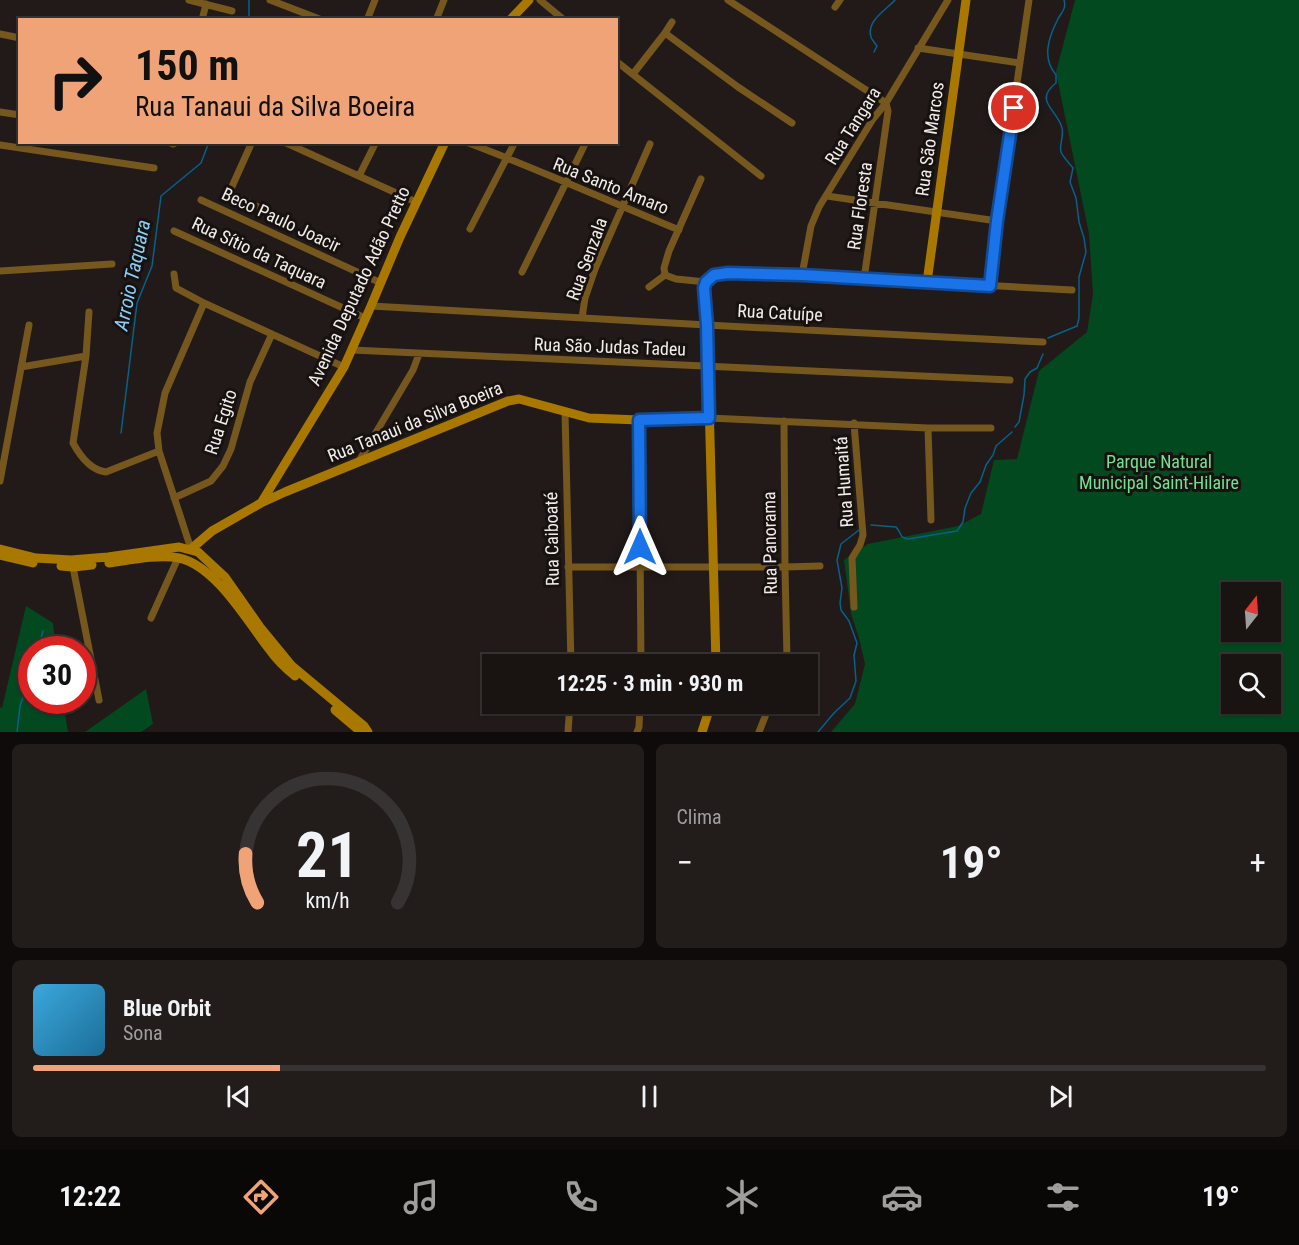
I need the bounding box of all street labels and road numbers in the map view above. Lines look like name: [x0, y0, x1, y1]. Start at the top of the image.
street label: Rua São Marcos: [911, 80, 948, 197]
street label: Rua Tangara: [820, 83, 885, 168]
street label: Rua Santo Amaro: [550, 153, 672, 218]
street label: Rua Floresta: [843, 161, 876, 251]
street label: Beco Paulo Joacir: [219, 183, 344, 256]
street label: Avenida Deputado Adão Pretto: [303, 183, 414, 389]
street label: Rua Sítio da Taquara: [189, 212, 330, 293]
street label: Rua Senzala: [562, 214, 611, 303]
street label: Rua Catuípe: [737, 300, 823, 325]
street label: Rua São Judas Tadeu: [534, 333, 686, 360]
street label: Rua Tanaui da Silva Boeira: [324, 377, 505, 466]
street label: Rua Egito: [200, 387, 241, 457]
street label: Rua Humaitá: [830, 436, 857, 528]
street label: Rua Panorama: [758, 491, 781, 595]
street label: Rua Caiboaté: [540, 492, 563, 586]

